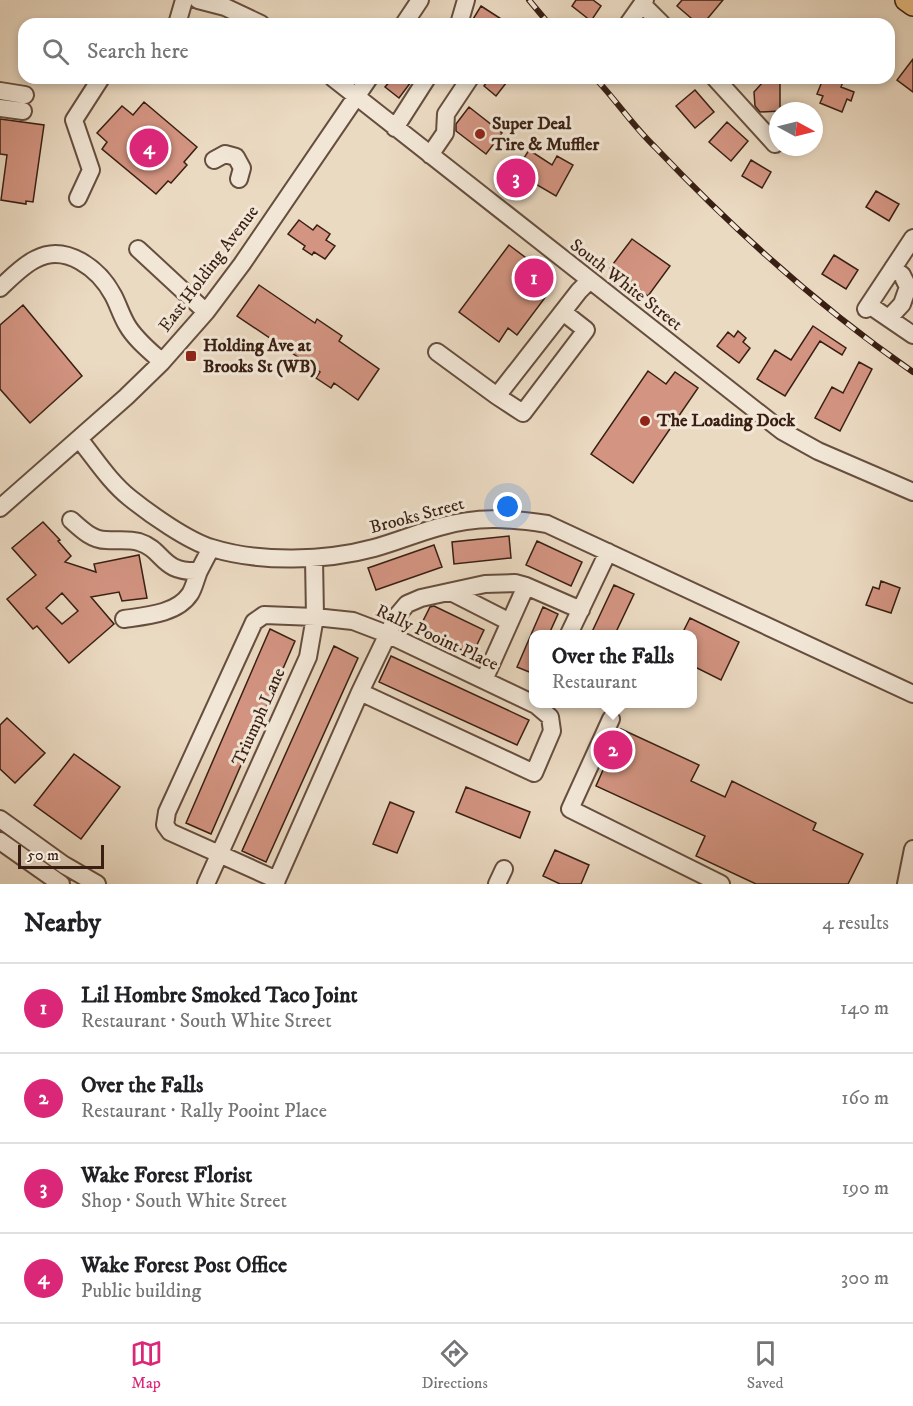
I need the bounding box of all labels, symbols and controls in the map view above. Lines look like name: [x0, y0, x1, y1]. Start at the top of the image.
search box: [18, 18, 895, 84]
icon: search: [39, 35, 72, 68]
text: Search here: [87, 38, 189, 65]
north arrow: [769, 102, 823, 156]
place label: Super Deal Tire & Muffler: [491, 113, 600, 156]
pin: 4: [130, 126, 168, 170]
marker: Super Deal Tire & Muffler: [473, 127, 487, 141]
pin: 3: [496, 156, 536, 201]
street label: East Holding Avenue: [154, 201, 264, 337]
street label: South White Street: [565, 234, 687, 336]
pin: 1: [514, 256, 554, 300]
place label: Holding Ave at Brooks St (WB): [203, 335, 317, 378]
marker: Holding Ave at Brooks St (WB): [184, 349, 198, 363]
place label: The Loading Dock: [656, 410, 796, 432]
marker: The Loading Dock: [638, 414, 652, 428]
your location: [493, 492, 522, 521]
street label: Brooks Street: [367, 493, 467, 539]
street label: Rally Pooint Place: [372, 600, 502, 676]
popup: [529, 630, 697, 708]
text: Over the Falls: [552, 643, 674, 670]
street label: Triumph Lane: [228, 665, 290, 769]
text: Restaurant: [552, 670, 637, 695]
pin: 2: [594, 728, 632, 772]
scale bar: [18, 842, 104, 870]
text: 50 m: [27, 845, 59, 865]
text: Nearby: [24, 907, 101, 940]
text: 4 results: [822, 911, 889, 936]
text: Lil Hombre Smoked Taco Joint: [81, 982, 358, 1009]
text: 1: [40, 996, 47, 1021]
text: 140 m: [840, 996, 889, 1021]
text: Restaurant · South White Street: [81, 1009, 332, 1034]
text: Over the Falls: [81, 1072, 203, 1099]
text: 2: [39, 1086, 48, 1111]
text: 160 m: [841, 1086, 889, 1111]
text: Restaurant · Rally Pooint Place: [81, 1099, 327, 1124]
text: Wake Forest Florist: [81, 1162, 252, 1189]
text: 3: [40, 1176, 47, 1201]
text: 190 m: [842, 1176, 889, 1201]
text: Shop · South White Street: [81, 1189, 287, 1214]
text: Wake Forest Post Office: [81, 1252, 287, 1279]
text: 4: [38, 1266, 49, 1291]
text: 300 m: [841, 1266, 889, 1291]
text: Public building: [81, 1279, 201, 1304]
tab: Map: [130, 1337, 163, 1393]
tab: Directions: [422, 1337, 488, 1393]
tab: Saved: [747, 1337, 784, 1393]

